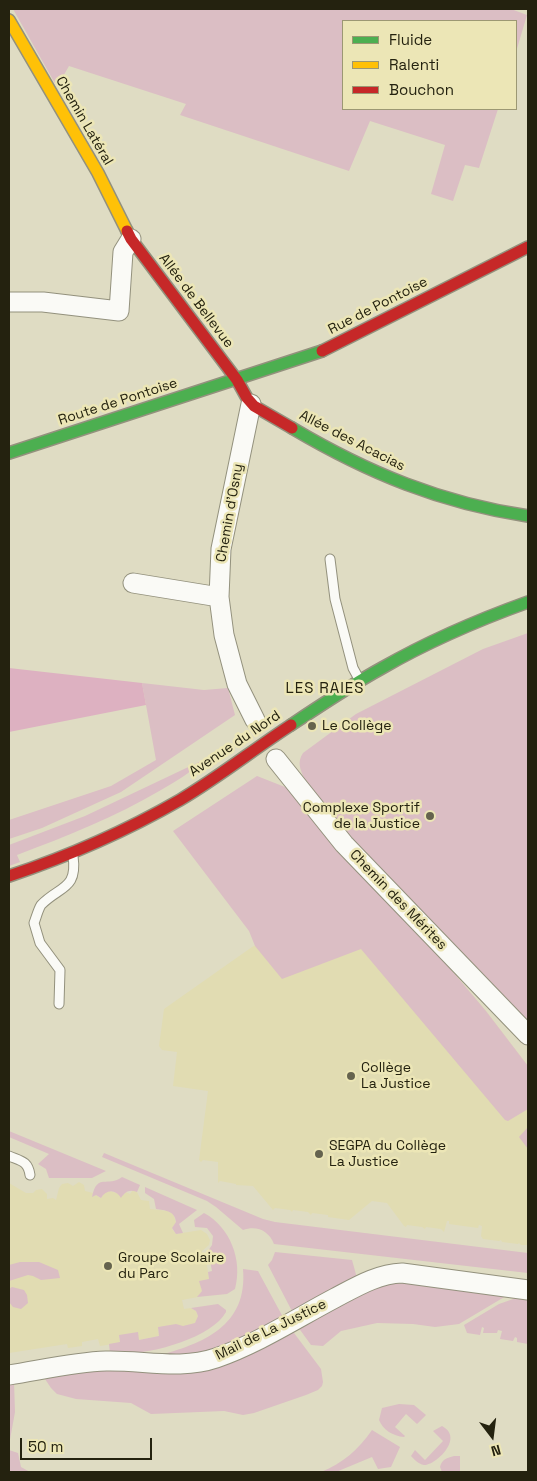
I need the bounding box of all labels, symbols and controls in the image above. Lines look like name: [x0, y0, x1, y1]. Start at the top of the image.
legend: [342, 20, 517, 110]
text: Fluide: [389, 30, 432, 49]
text: Ralenti: [389, 55, 439, 74]
street label: Chemin Latéral: [52, 74, 116, 168]
text: Bouchon: [389, 80, 454, 99]
street label: Allée de Bellevue: [155, 251, 237, 351]
street label: Rue de Pontoise: [325, 274, 431, 338]
street label: Route de Pontoise: [56, 375, 180, 429]
street label: Allée des Acacias: [296, 407, 408, 475]
street label: Chemin d'Osny: [213, 462, 247, 564]
district label: LES RAIES: [284, 680, 366, 698]
street label: Avenue du Nord: [186, 707, 284, 781]
place label: Le Collège: [322, 718, 392, 734]
marker: Le Collège: [306, 720, 318, 732]
place label: Complexe Sportif de la Justice: [303, 800, 420, 832]
marker: Complexe Sportif de la Justice: [424, 810, 436, 822]
street label: Chemin des Mérites: [346, 846, 450, 954]
place label: Collège La Justice: [361, 1060, 431, 1092]
marker: Collège La Justice: [345, 1070, 357, 1082]
place label: SEGPA du Collège La Justice: [329, 1138, 446, 1170]
marker: SEGPA du Collège La Justice: [313, 1148, 325, 1160]
place label: Groupe Scolaire du Parc: [118, 1250, 224, 1282]
marker: Groupe Scolaire du Parc: [102, 1260, 114, 1272]
street label: Mail de La Justice: [213, 1296, 329, 1364]
north arrow: [467, 1411, 517, 1461]
scale bar: [22, 1428, 155, 1460]
text: 50 m: [28, 1437, 63, 1456]
text: N: [489, 1441, 503, 1460]

